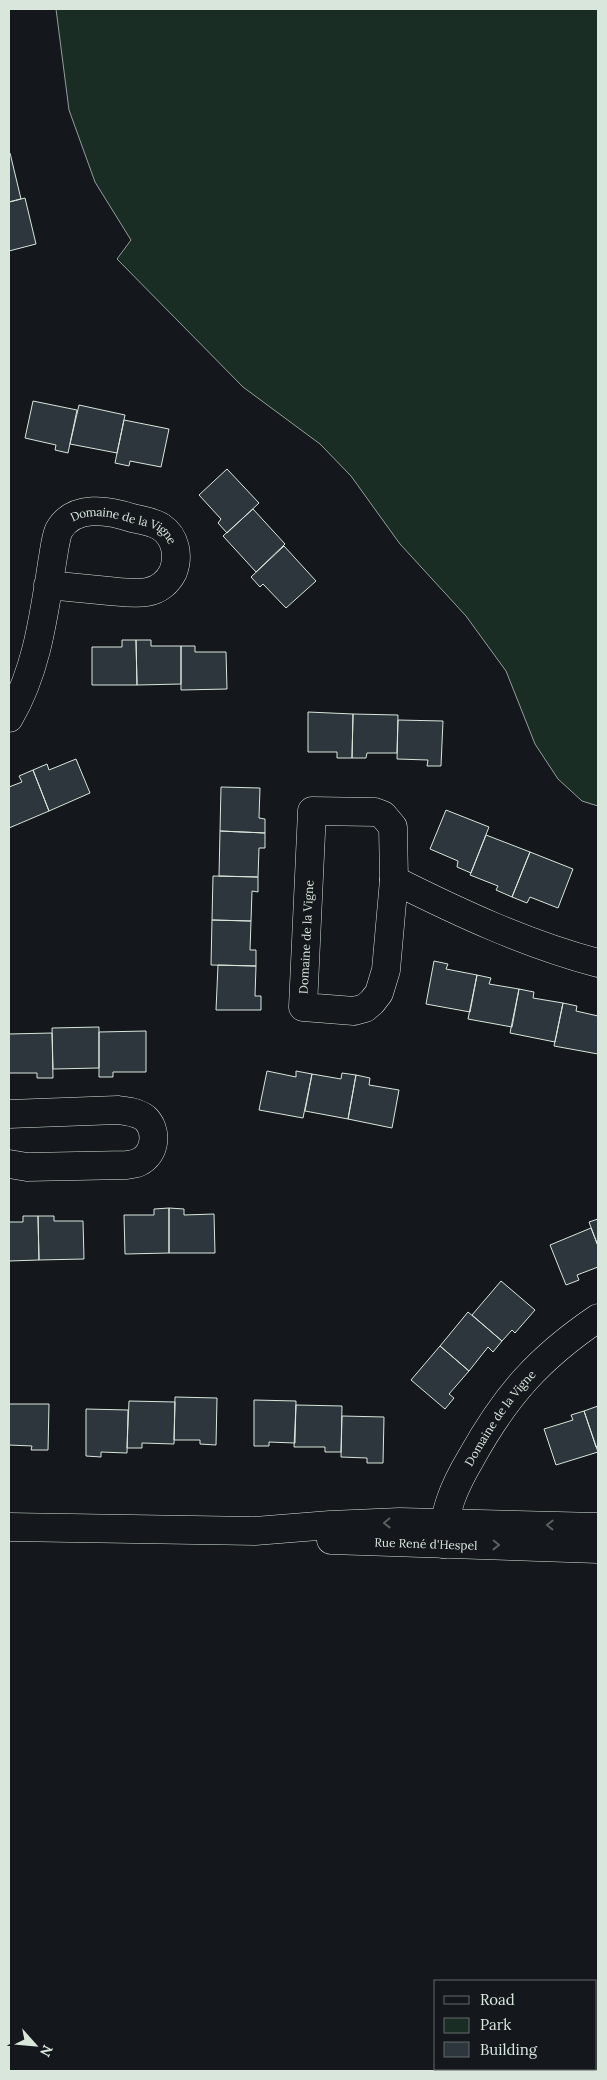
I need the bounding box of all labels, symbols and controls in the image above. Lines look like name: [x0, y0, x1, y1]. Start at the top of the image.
street label: Domaine de la Vigne: [67, 503, 181, 547]
street label: Domaine de la Vigne: [296, 879, 317, 994]
street label: Domaine de la Vigne: [461, 1366, 539, 1468]
one-way arrow: [383, 1517, 391, 1528]
one-way arrow: [545, 1520, 553, 1531]
street label: Rue René d'Hespel: [374, 1534, 478, 1552]
one-way arrow: [492, 1540, 500, 1550]
legend: [434, 1980, 597, 2070]
text: Road: [480, 1990, 515, 2009]
text: Park: [480, 2015, 511, 2034]
north arrow: [10, 2020, 60, 2070]
text: Building: [480, 2040, 538, 2059]
text: N: [36, 2042, 57, 2060]

